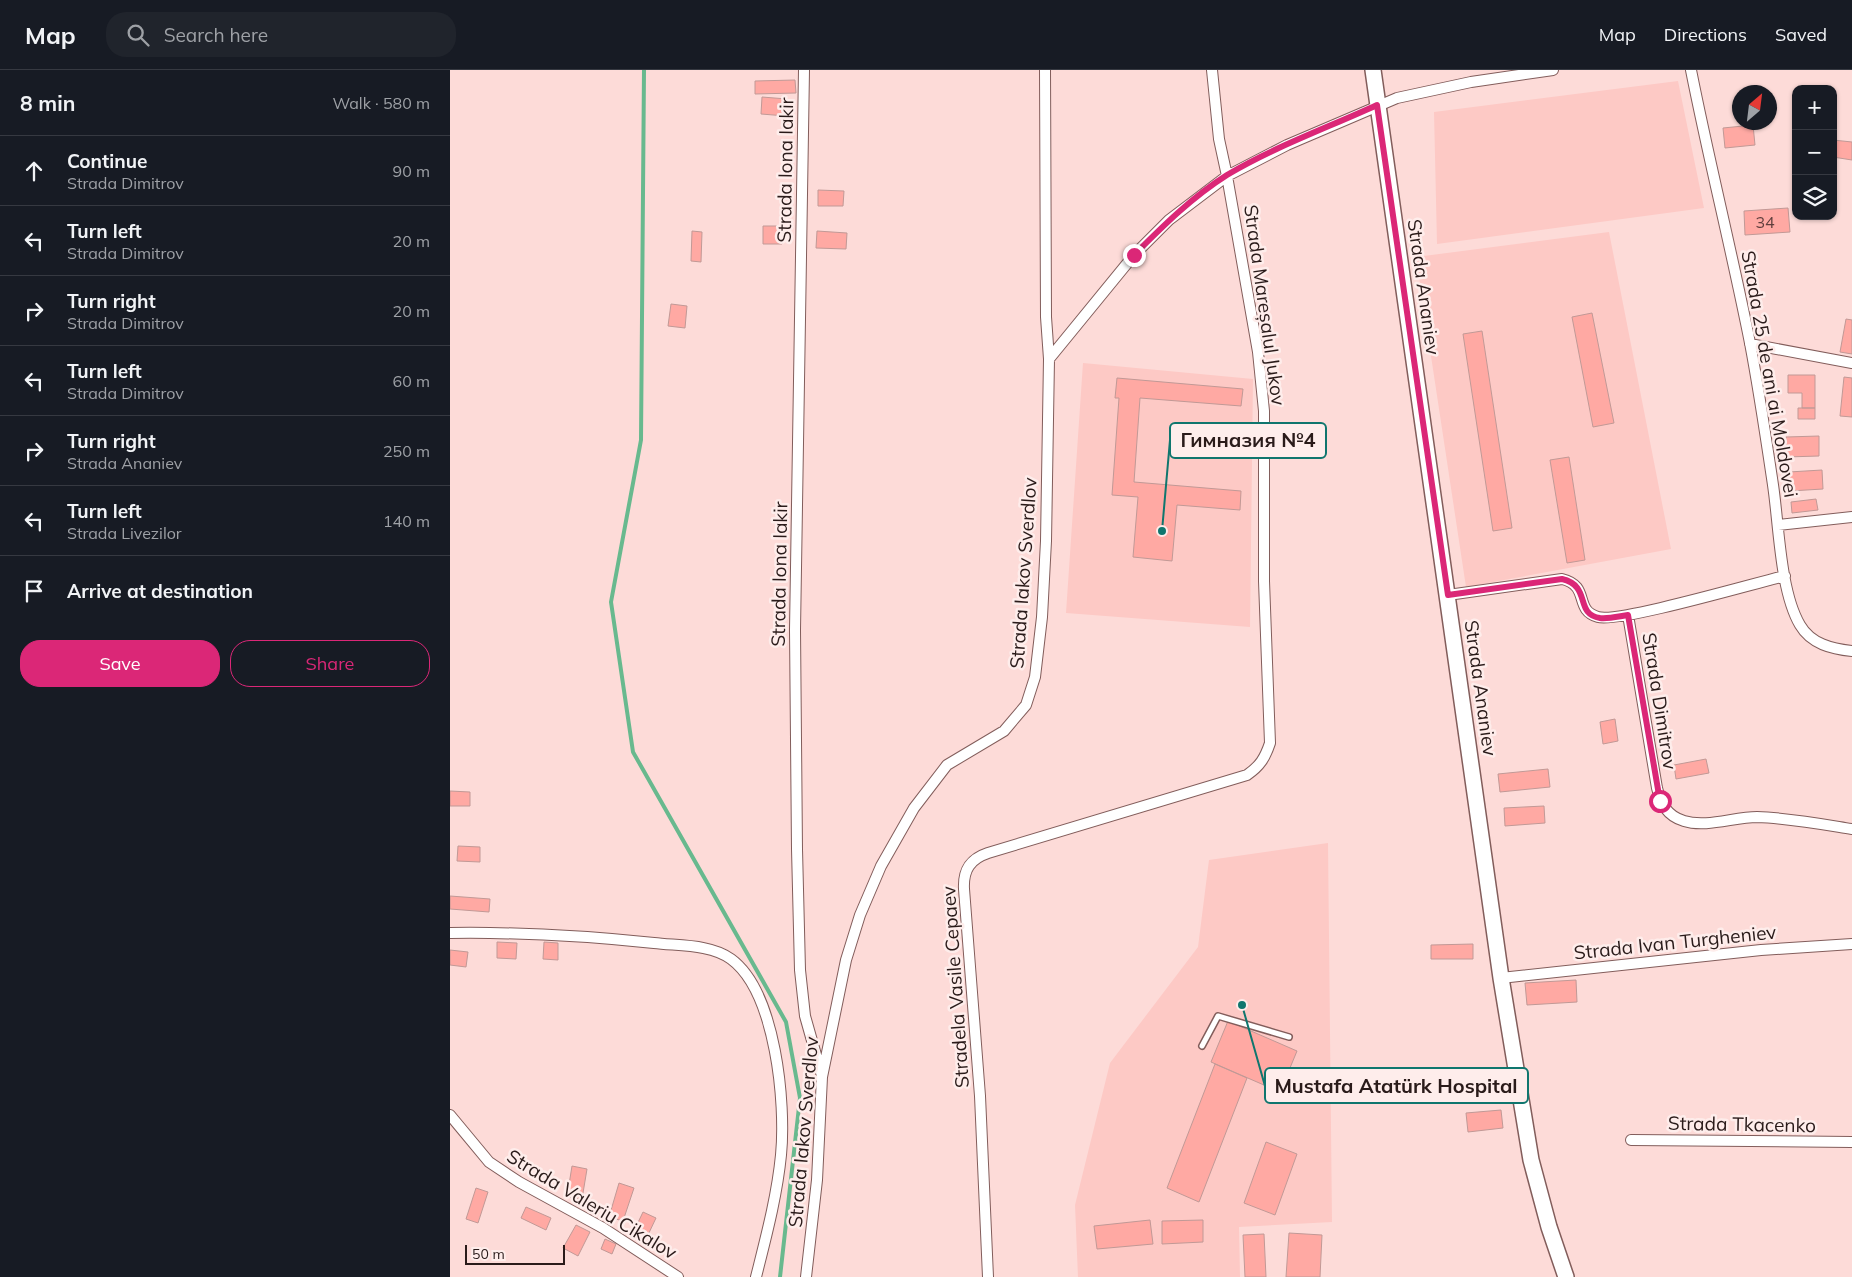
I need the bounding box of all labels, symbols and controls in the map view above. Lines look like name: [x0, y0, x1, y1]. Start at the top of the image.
search box: [106, 12, 456, 57]
text: Map: [25, 20, 76, 50]
icon: search: [124, 21, 152, 49]
text: Search here: [164, 23, 268, 47]
text: Map: [1599, 23, 1636, 46]
text: Directions: [1664, 23, 1747, 46]
text: Saved: [1775, 23, 1827, 46]
north arrow: [1732, 85, 1777, 130]
map controls: [1792, 85, 1837, 220]
button: +: [1792, 85, 1837, 130]
text: 8 min: [20, 90, 75, 116]
text: Walk · 580 m: [332, 93, 430, 113]
street label: Strada Iona Iakir: [772, 97, 798, 243]
button: −: [1792, 130, 1837, 175]
text: Continue: [67, 149, 147, 173]
icon: ahead: [20, 157, 48, 185]
text: 90 m: [393, 161, 430, 181]
text: Strada Dimitrov: [67, 173, 184, 193]
button: layers: [1792, 175, 1837, 220]
street label: Strada Mareșalul Jukov: [1238, 203, 1291, 407]
house number: 34: [1755, 212, 1775, 232]
street label: Strada Ananiev: [1403, 218, 1445, 356]
text: Turn left: [67, 219, 142, 243]
icon: left: [20, 227, 48, 255]
text: 20 m: [393, 231, 430, 251]
text: Strada Dimitrov: [67, 243, 184, 263]
route end: [1123, 244, 1146, 267]
street label: Strada 25 de ani ai Moldovei: [1736, 249, 1804, 499]
text: Turn right: [67, 289, 156, 313]
icon: right: [20, 297, 48, 325]
text: 20 m: [393, 301, 430, 321]
text: Strada Dimitrov: [67, 313, 184, 333]
text: Turn left: [67, 359, 142, 383]
icon: left: [20, 367, 48, 395]
text: 60 m: [393, 371, 430, 391]
text: Strada Dimitrov: [67, 383, 184, 403]
callout: Гимназия №4: [1170, 423, 1326, 458]
text: Гимназия №4: [1180, 427, 1316, 452]
text: Turn right: [67, 429, 156, 453]
icon: right: [20, 437, 48, 465]
text: 250 m: [383, 441, 430, 461]
text: Strada Ananiev: [67, 453, 182, 473]
street label: Strada Iakov Sverdlov: [1004, 477, 1042, 669]
text: Turn left: [67, 499, 142, 523]
street label: Strada Iona Iakir: [766, 501, 792, 647]
icon: left: [20, 507, 48, 535]
text: 140 m: [383, 511, 430, 531]
text: Strada Livezilor: [67, 523, 182, 543]
icon: arrive: [20, 577, 48, 605]
text: Arrive at destination: [67, 579, 253, 603]
street label: Strada Ananiev: [1460, 619, 1502, 757]
street label: Strada Dimitrov: [1637, 631, 1683, 771]
button: Save: [20, 640, 220, 687]
button: Share: [230, 640, 430, 687]
route start: [1649, 790, 1672, 813]
street label: Stradela Vasile Cepaev: [936, 885, 974, 1089]
street label: Strada Ivan Turgheniev: [1573, 919, 1777, 965]
street label: Strada Iakov Sverdlov: [783, 1036, 823, 1228]
callout: Mustafa Atatürk Hospital: [1265, 1068, 1528, 1103]
text: Mustafa Atatürk Hospital: [1274, 1073, 1518, 1098]
street label: Strada Tkacenko: [1668, 1111, 1816, 1137]
street label: Strada Valeriu Cikalov: [503, 1144, 681, 1264]
scale bar: [465, 1242, 565, 1265]
text: 50 m: [472, 1245, 505, 1263]

